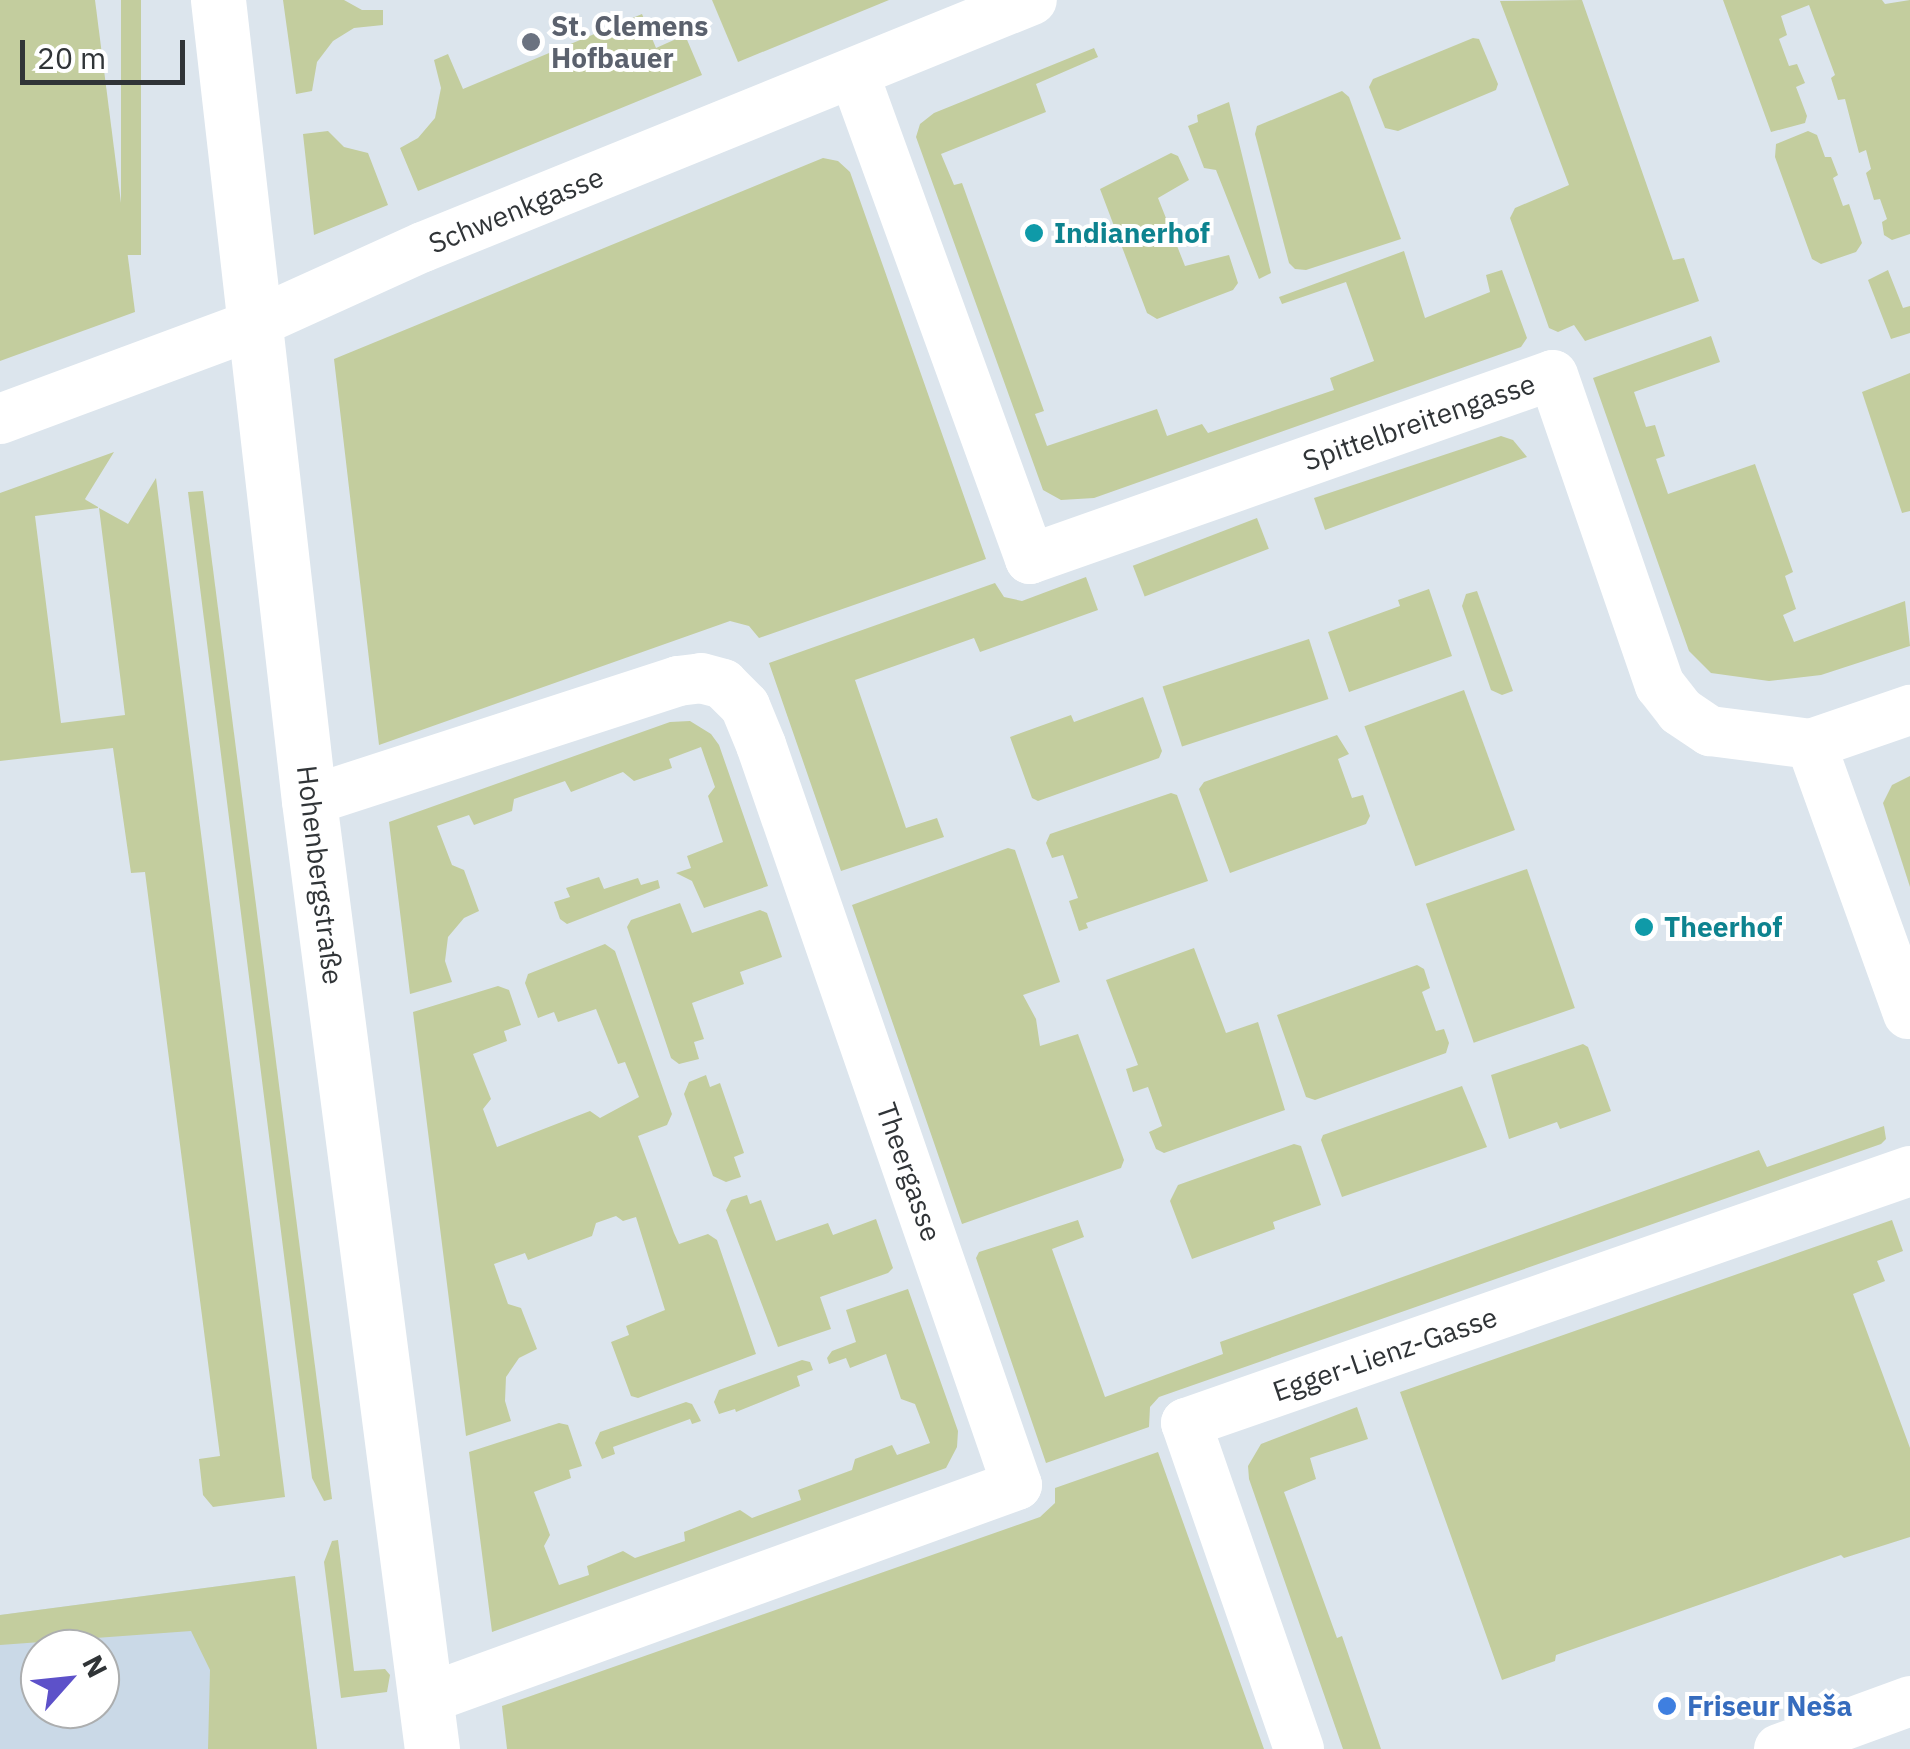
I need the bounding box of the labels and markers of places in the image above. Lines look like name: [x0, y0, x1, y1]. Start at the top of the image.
place label: St. Clemens Hofbauer: [551, 9, 708, 75]
marker: St. Clemens Hofbauer: [520, 31, 542, 53]
place label: Indianerhof: [1054, 216, 1210, 250]
marker: Indianerhof: [1023, 222, 1045, 244]
place label: Theerhof: [1664, 910, 1782, 944]
marker: Theerhof: [1633, 916, 1655, 938]
place label: Friseur Neša: [1687, 1689, 1852, 1723]
marker: Friseur Neša: [1656, 1695, 1678, 1717]

